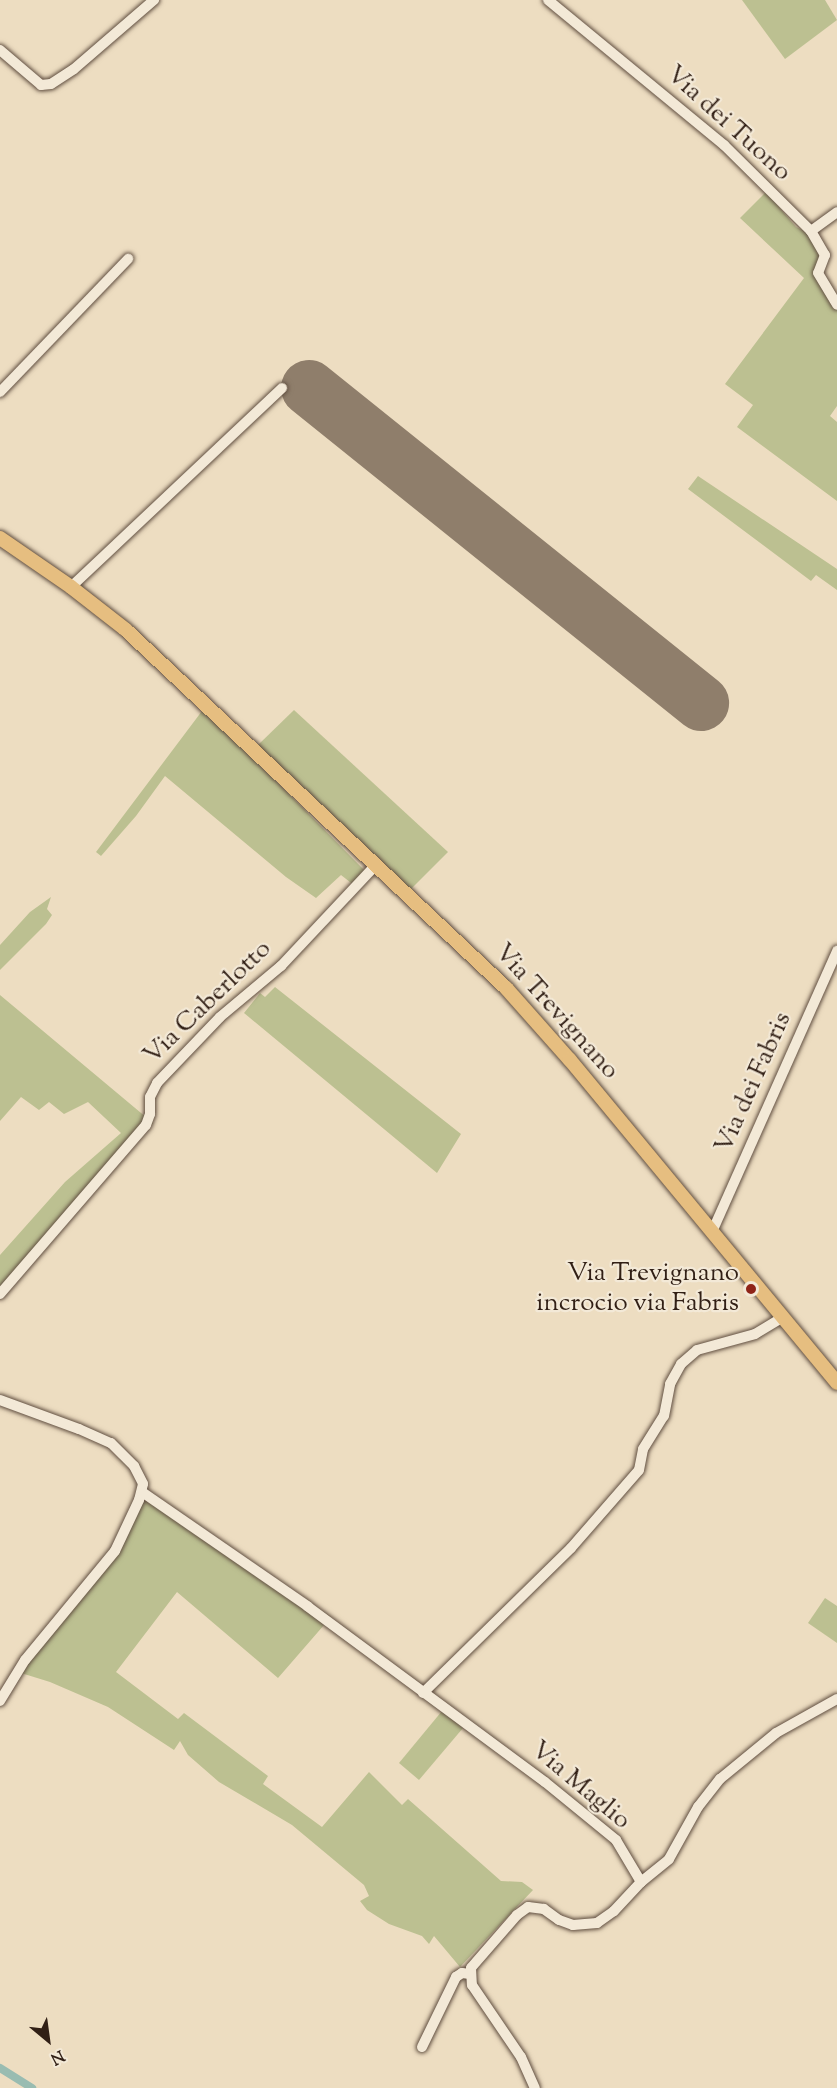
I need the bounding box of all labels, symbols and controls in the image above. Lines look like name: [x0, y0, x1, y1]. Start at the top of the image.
street label: Via dei Tuono: [659, 59, 797, 189]
street label: Via Caberlotto: [138, 934, 278, 1072]
street label: Via Trevignano: [487, 938, 625, 1086]
street label: Via dei Fabris: [709, 1008, 799, 1158]
place label: Via Trevignano incrocio via Fabris: [536, 1258, 739, 1320]
marker: Via Trevignano incrocio via Fabris: [744, 1282, 758, 1296]
street label: Via Maglio: [524, 1735, 636, 1837]
north arrow: [18, 2010, 78, 2070]
text: N: [46, 2043, 68, 2069]

